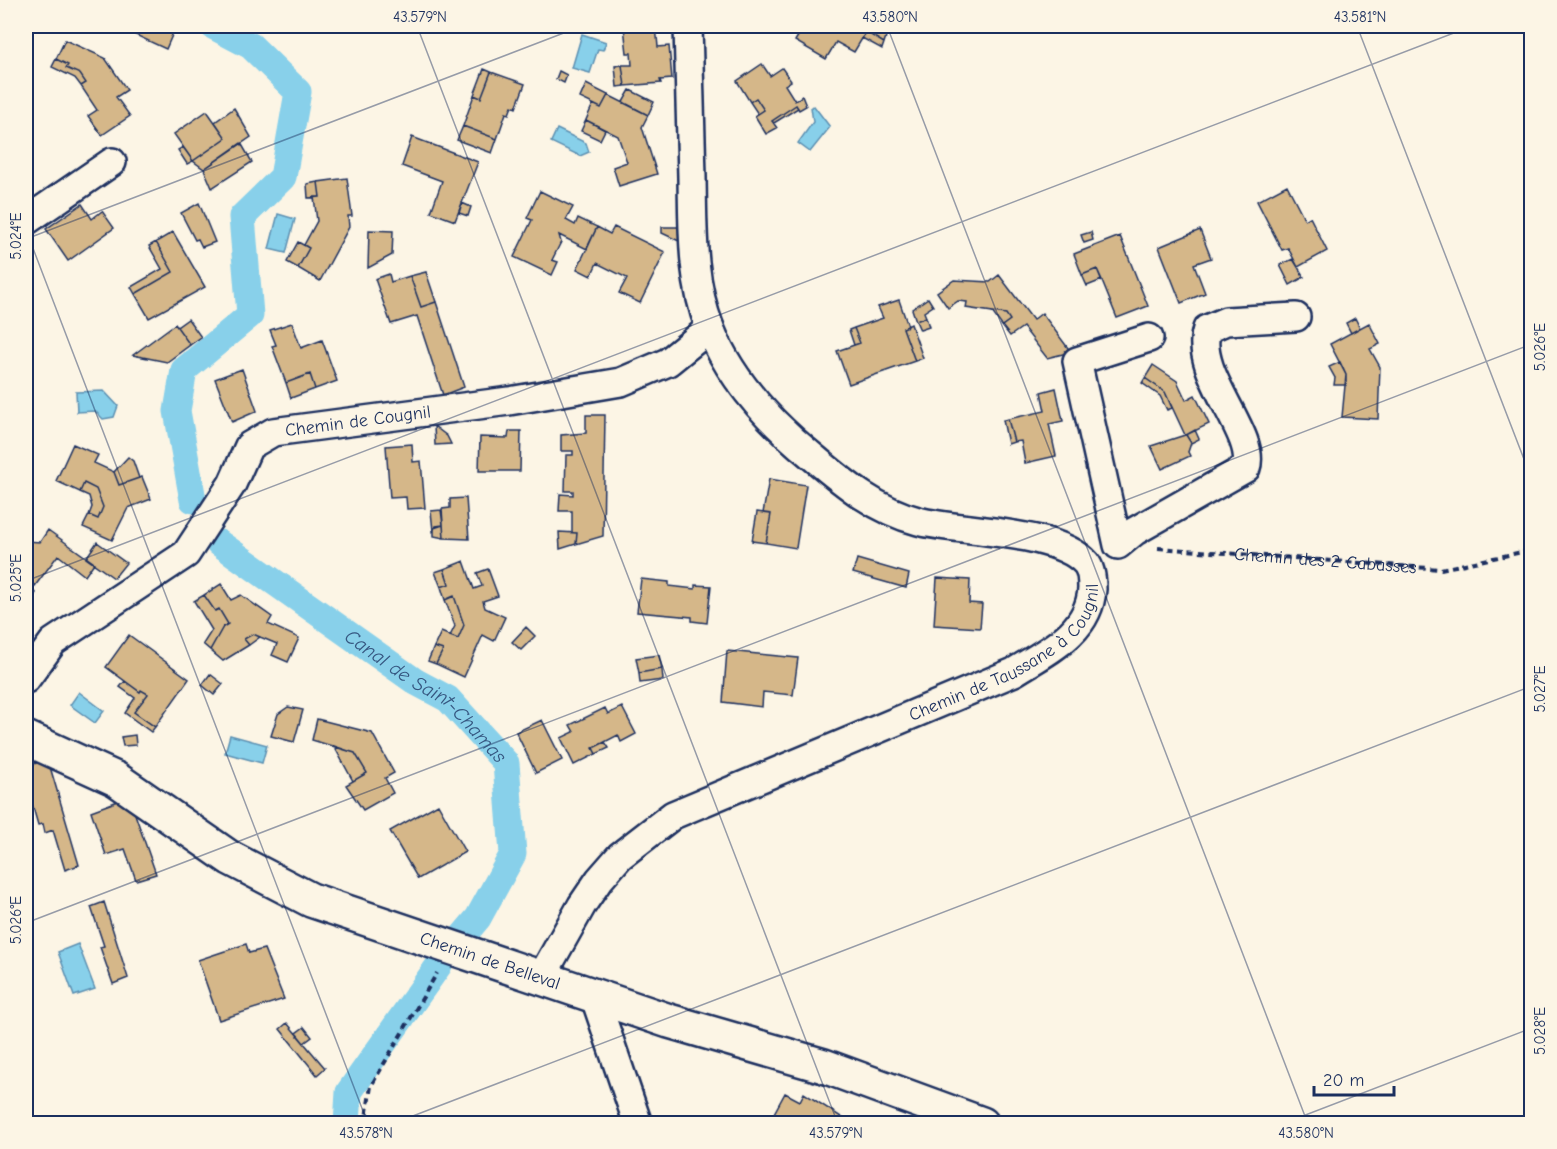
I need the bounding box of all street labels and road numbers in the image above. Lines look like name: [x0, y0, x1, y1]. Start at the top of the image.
street label: Chemin de Cougnil: [284, 401, 432, 441]
street label: Chemin des 2 Cabasses: [1234, 543, 1418, 578]
street label: Chemin de Taussane à Cougnil: [906, 583, 1103, 725]
street label: Chemin de Belleval: [417, 927, 563, 994]

